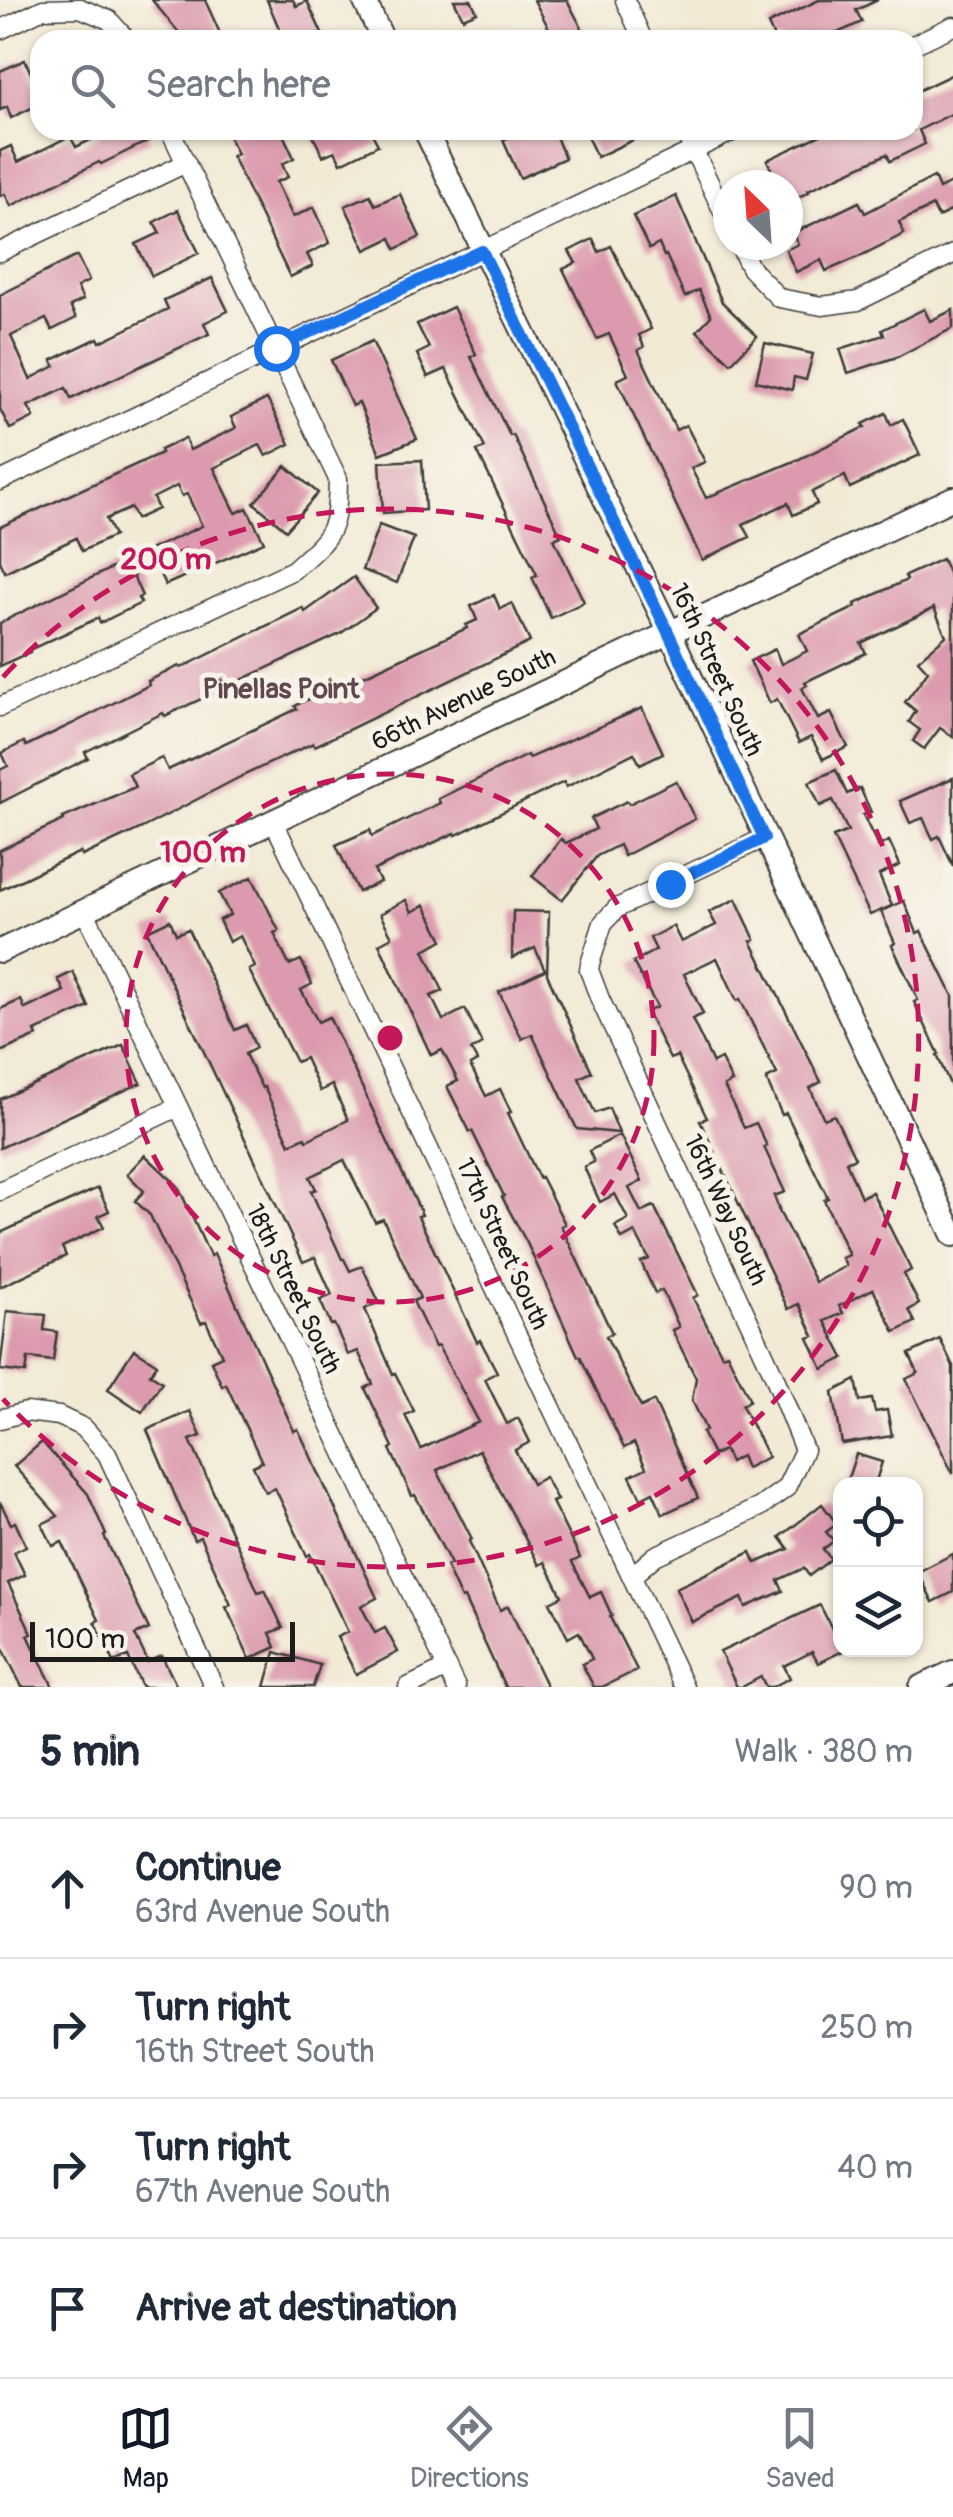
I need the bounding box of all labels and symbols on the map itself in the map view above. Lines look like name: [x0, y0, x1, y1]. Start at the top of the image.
north arrow: [713, 170, 803, 260]
route start: [254, 326, 300, 372]
text: 200 m: [121, 541, 211, 578]
street label: 16th Street South: [662, 579, 770, 761]
street label: 66th Avenue South: [367, 642, 561, 758]
district label: Pinellas Point: [203, 672, 360, 707]
text: 100 m: [160, 834, 246, 871]
route end: [648, 862, 694, 908]
centre of rings: [372, 1020, 408, 1056]
street label: 16th Way South: [677, 1130, 773, 1290]
street label: 17th Street South: [449, 1153, 555, 1335]
street label: 18th Street South: [238, 1199, 348, 1379]
scale bar: [30, 1617, 295, 1662]

